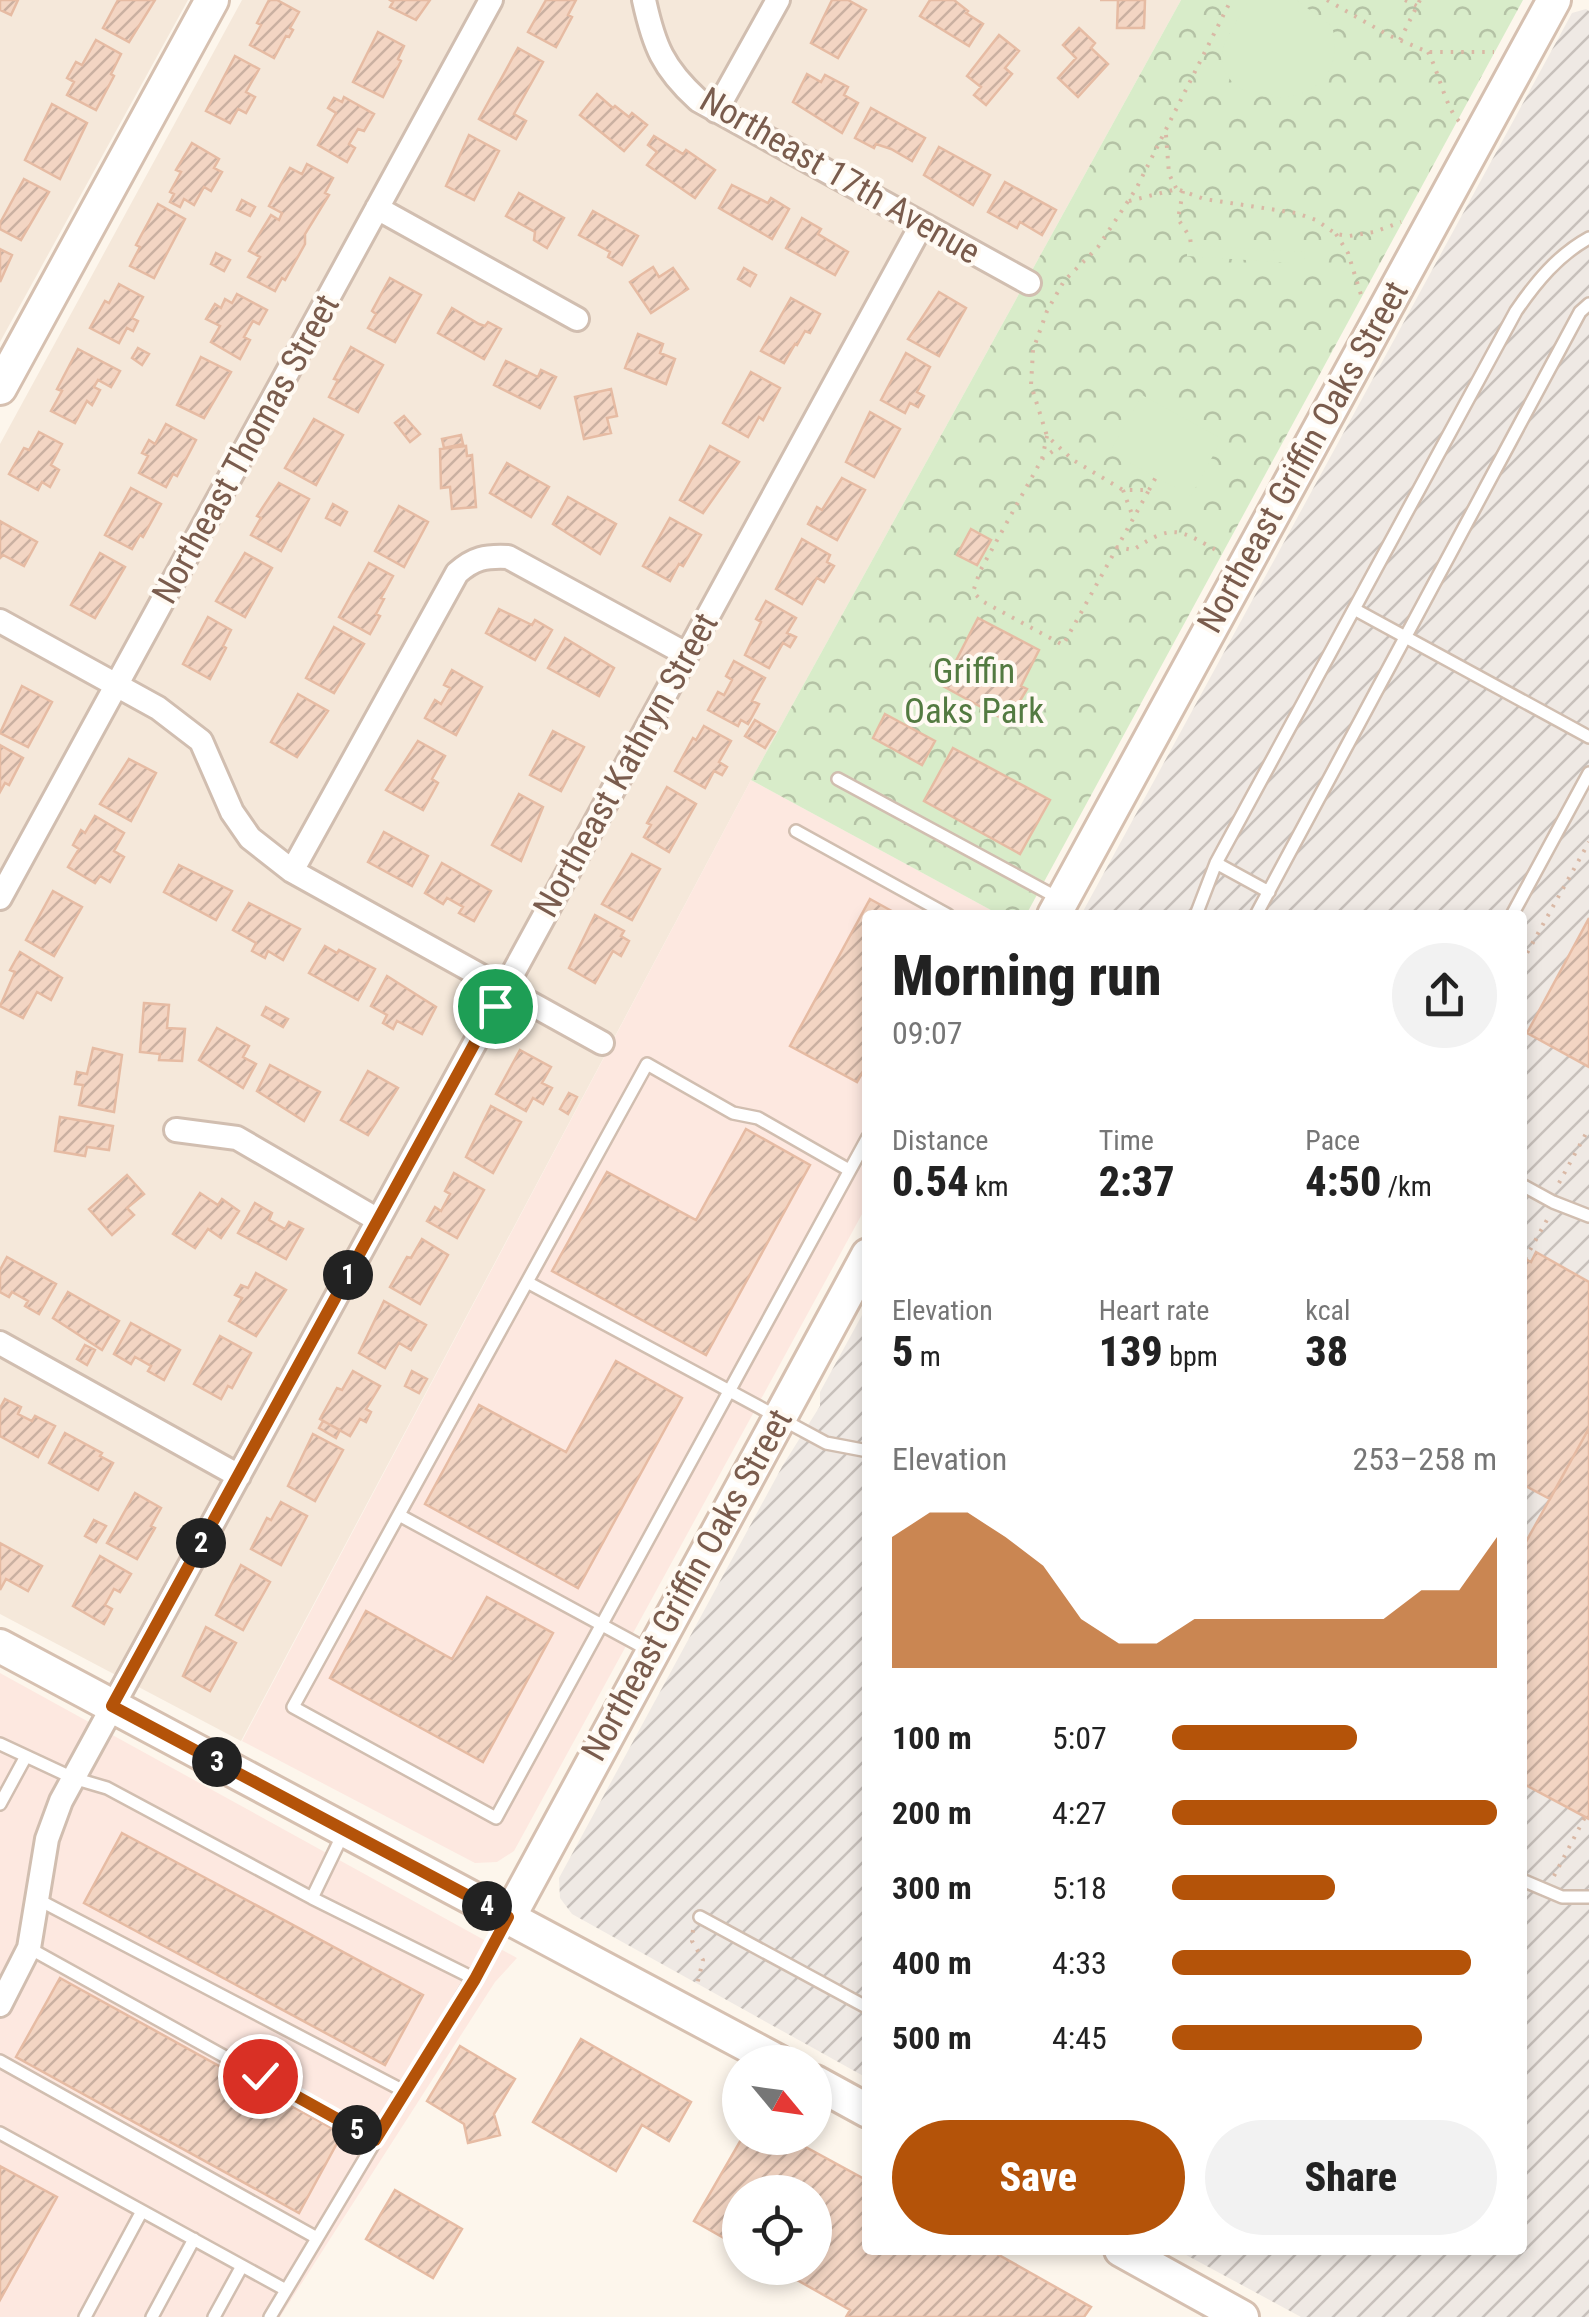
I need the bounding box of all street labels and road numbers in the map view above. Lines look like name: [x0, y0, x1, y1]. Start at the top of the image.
street label: Northeast 17th Avenue: [693, 79, 987, 273]
street label: Northeast Griffin Oaks Street: [1189, 274, 1417, 640]
street label: Northeast Thomas Street: [144, 287, 348, 611]
street label: Northeast Kathryn Street: [525, 606, 727, 924]
street label: Northeast Griffin Oaks Street: [573, 1402, 801, 1768]

